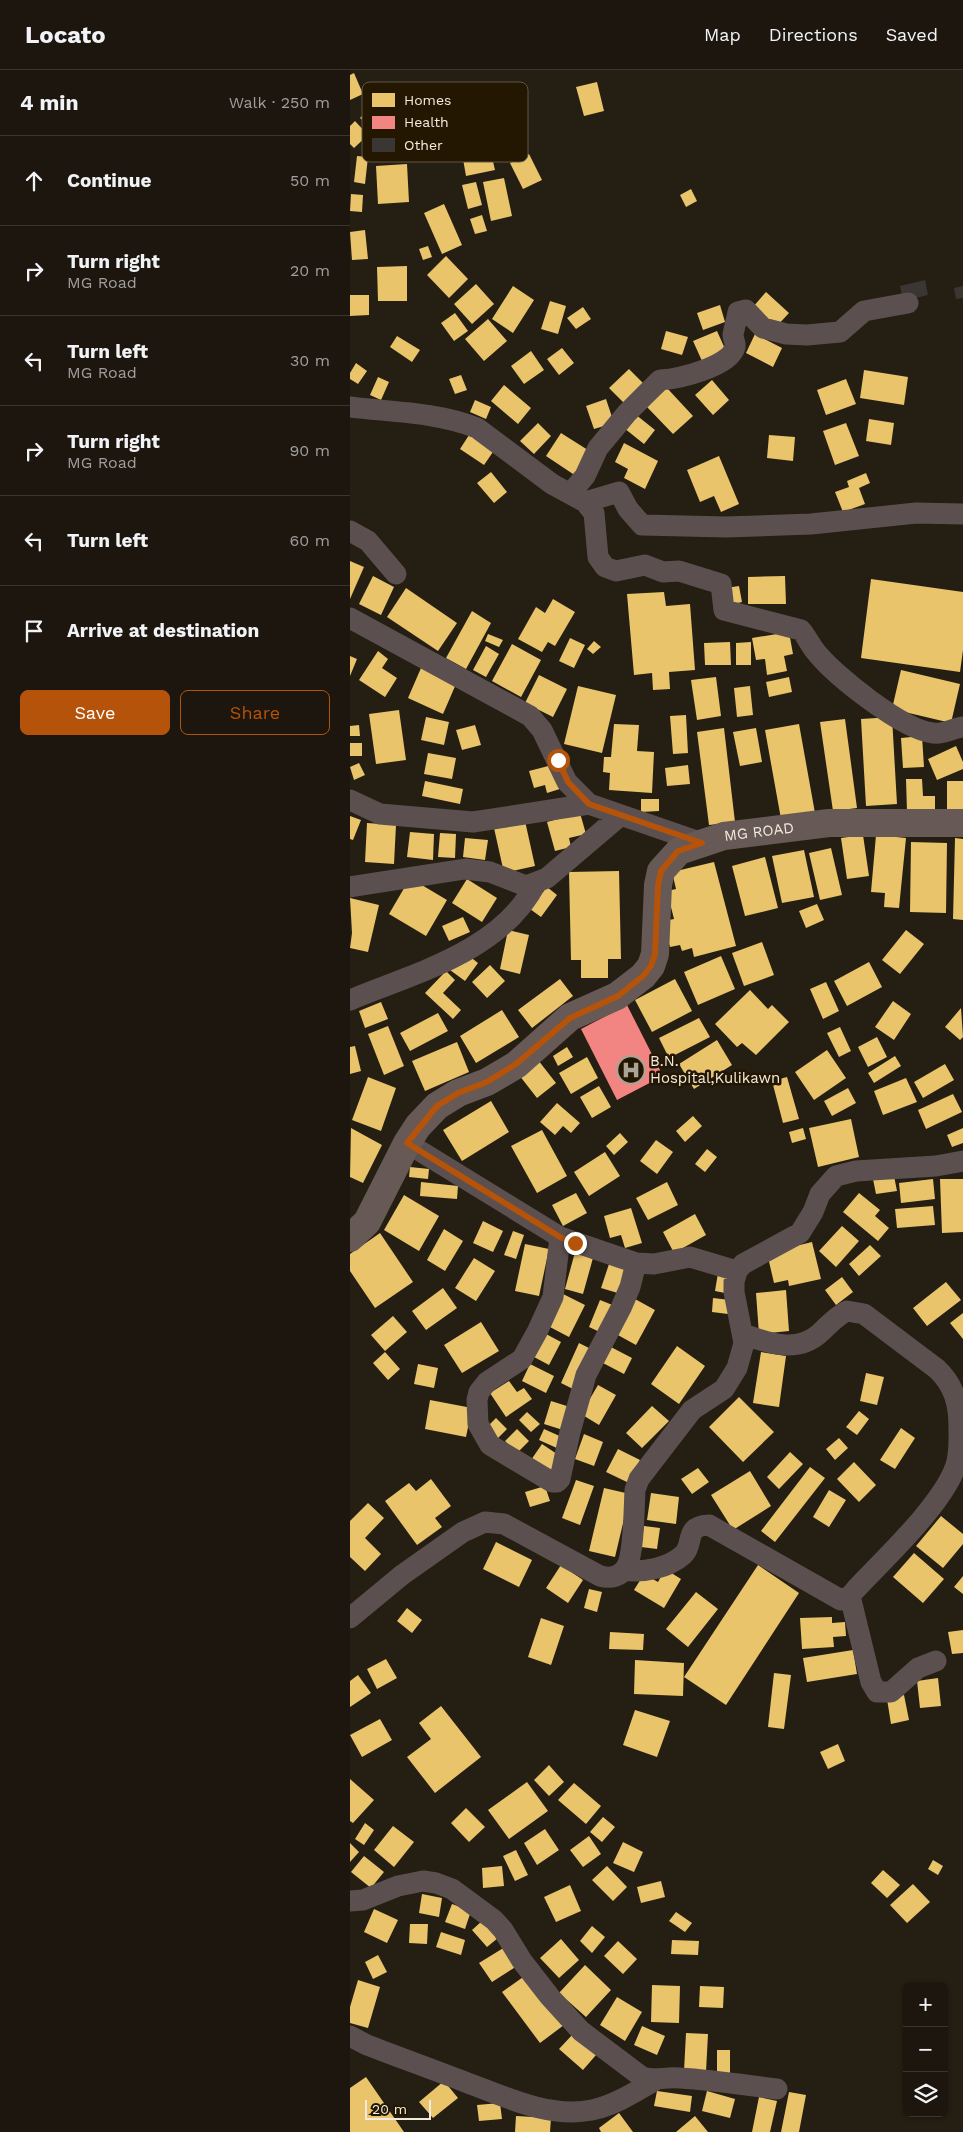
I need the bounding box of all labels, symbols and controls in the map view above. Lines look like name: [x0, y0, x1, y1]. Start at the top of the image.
text: Locato: [25, 21, 106, 49]
text: Map: [704, 24, 741, 45]
text: Directions: [769, 24, 858, 45]
text: Saved: [886, 24, 938, 45]
legend: [362, 82, 528, 162]
text: 4 min: [20, 90, 78, 115]
text: Homes: [404, 92, 451, 108]
text: Walk · 250 m: [229, 93, 330, 112]
text: Health: [404, 114, 449, 130]
text: Other: [404, 137, 443, 153]
icon: ahead: [20, 167, 48, 195]
text: Continue: [67, 169, 151, 192]
text: 50 m: [290, 171, 330, 190]
text: Turn right: [67, 250, 160, 273]
icon: right: [20, 257, 48, 285]
text: 20 m: [290, 261, 330, 280]
text: MG Road: [67, 273, 137, 292]
text: Turn left: [67, 340, 148, 363]
icon: left: [20, 347, 48, 375]
text: 30 m: [290, 351, 330, 370]
text: MG Road: [67, 363, 137, 382]
text: Turn right: [67, 430, 160, 453]
icon: right: [20, 437, 48, 465]
text: 90 m: [289, 441, 330, 460]
text: MG Road: [67, 453, 137, 472]
icon: left: [20, 527, 48, 555]
text: Turn left: [67, 529, 148, 552]
text: 60 m: [290, 531, 330, 550]
icon: arrive: [20, 617, 48, 645]
text: Arrive at destination: [67, 619, 259, 642]
button: Save: [20, 690, 170, 735]
button: Share: [180, 690, 330, 735]
route start: [547, 749, 570, 772]
street label: MG ROAD: [723, 818, 795, 845]
place label: B.N. Hospital,Kulikawn: [650, 1052, 780, 1087]
hospital icon: B.N. Hospital,Kulikawn: [616, 1055, 646, 1085]
route end: [564, 1232, 587, 1255]
map controls: [903, 1982, 948, 2117]
button: +: [903, 1982, 948, 2027]
button: −: [903, 2027, 948, 2072]
button: layers: [903, 2072, 948, 2117]
scale bar: [365, 2097, 431, 2120]
text: 20 m: [372, 2101, 407, 2117]

